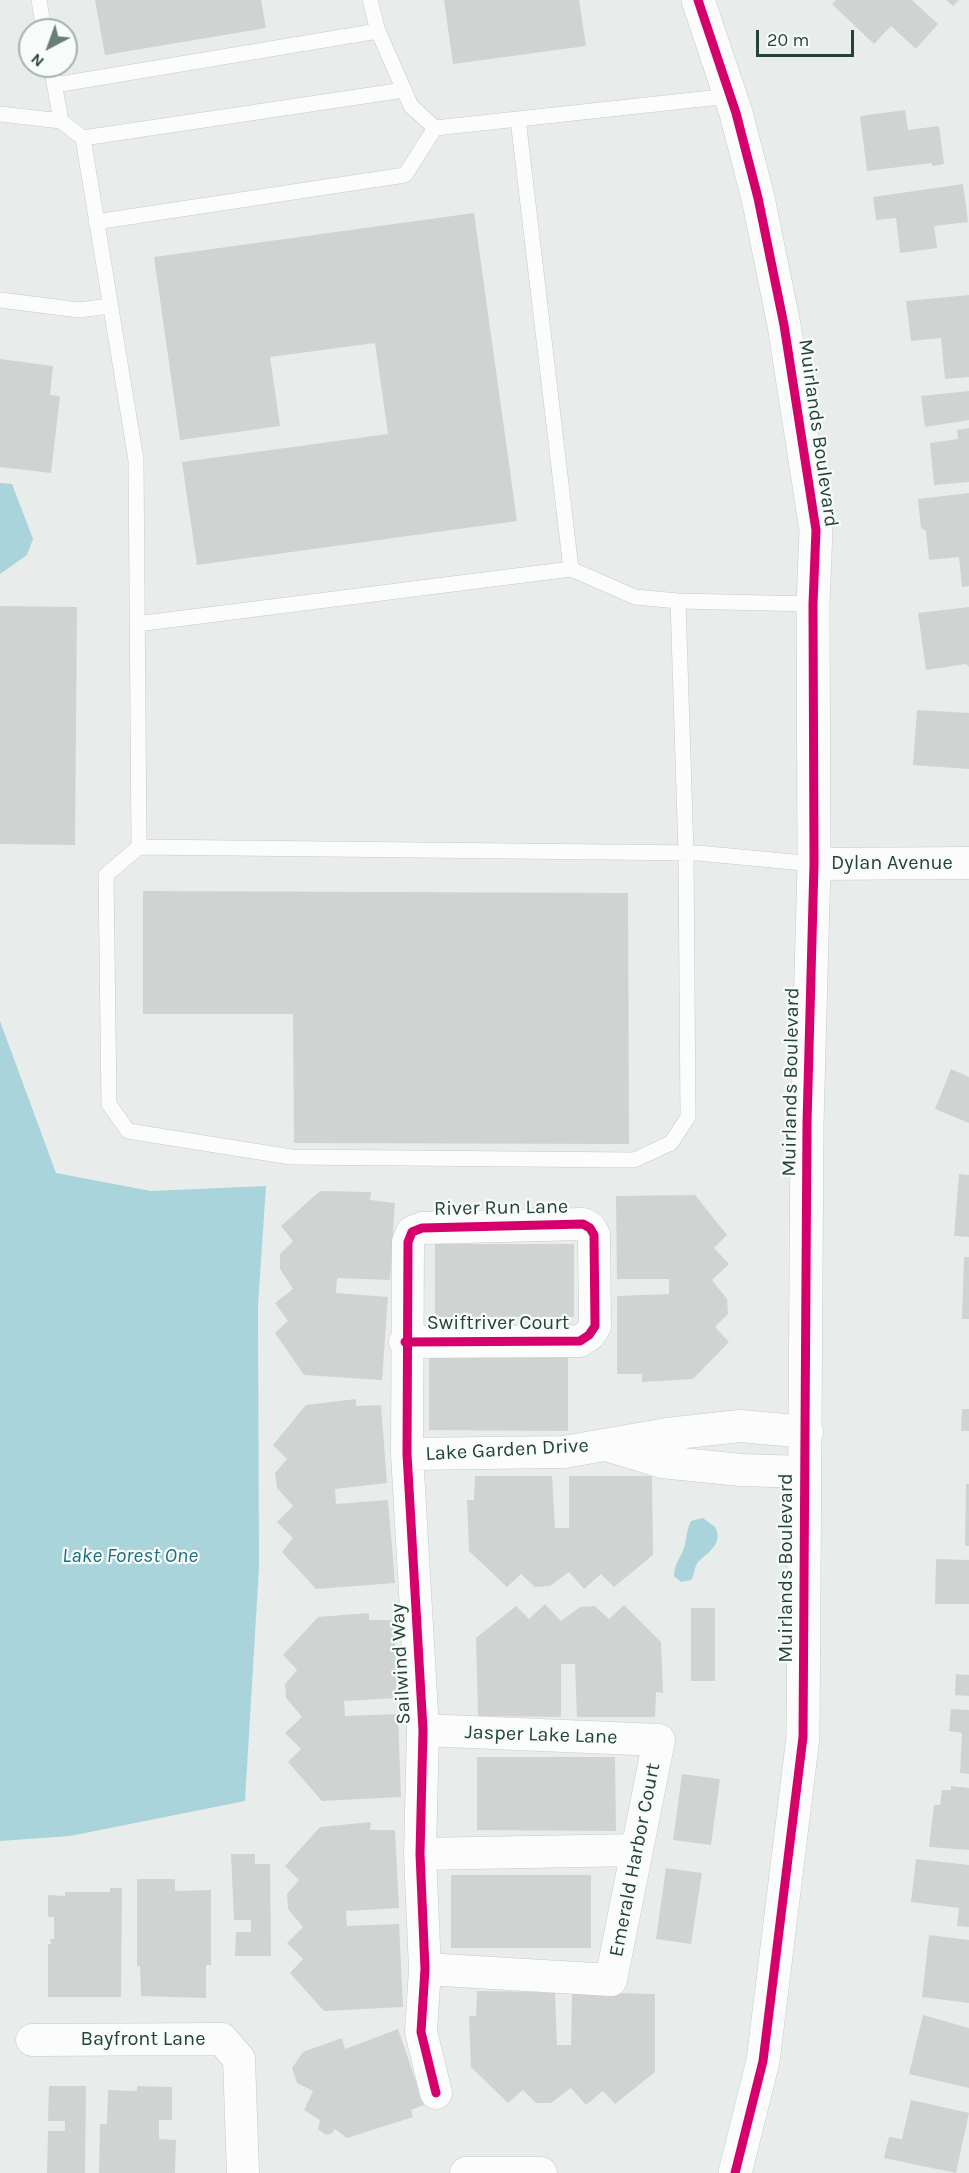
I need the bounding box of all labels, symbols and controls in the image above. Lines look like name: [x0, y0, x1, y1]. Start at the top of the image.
north arrow: [18, 18, 78, 78]
scale bar: [759, 18, 856, 56]
text: 20 m: [767, 29, 809, 51]
text: N: [27, 50, 48, 71]
street label: Muirlands Boulevard: [793, 337, 843, 529]
street label: Dylan Avenue: [831, 851, 953, 875]
street label: Muirlands Boulevard: [777, 987, 805, 1177]
street label: River Run Lane: [434, 1195, 568, 1221]
street label: Swiftriver Court: [427, 1311, 569, 1335]
street label: Lake Garden Drive: [425, 1434, 589, 1466]
street label: Muirlands Boulevard: [774, 1473, 798, 1663]
water label: Lake Forest One: [62, 1543, 198, 1569]
street label: Sailwind Way: [386, 1603, 416, 1725]
street label: Jasper Lake Lane: [464, 1720, 618, 1750]
street label: Emerald Harbor Court: [604, 1761, 666, 1959]
street label: Bayfront Lane: [81, 2027, 205, 2051]

